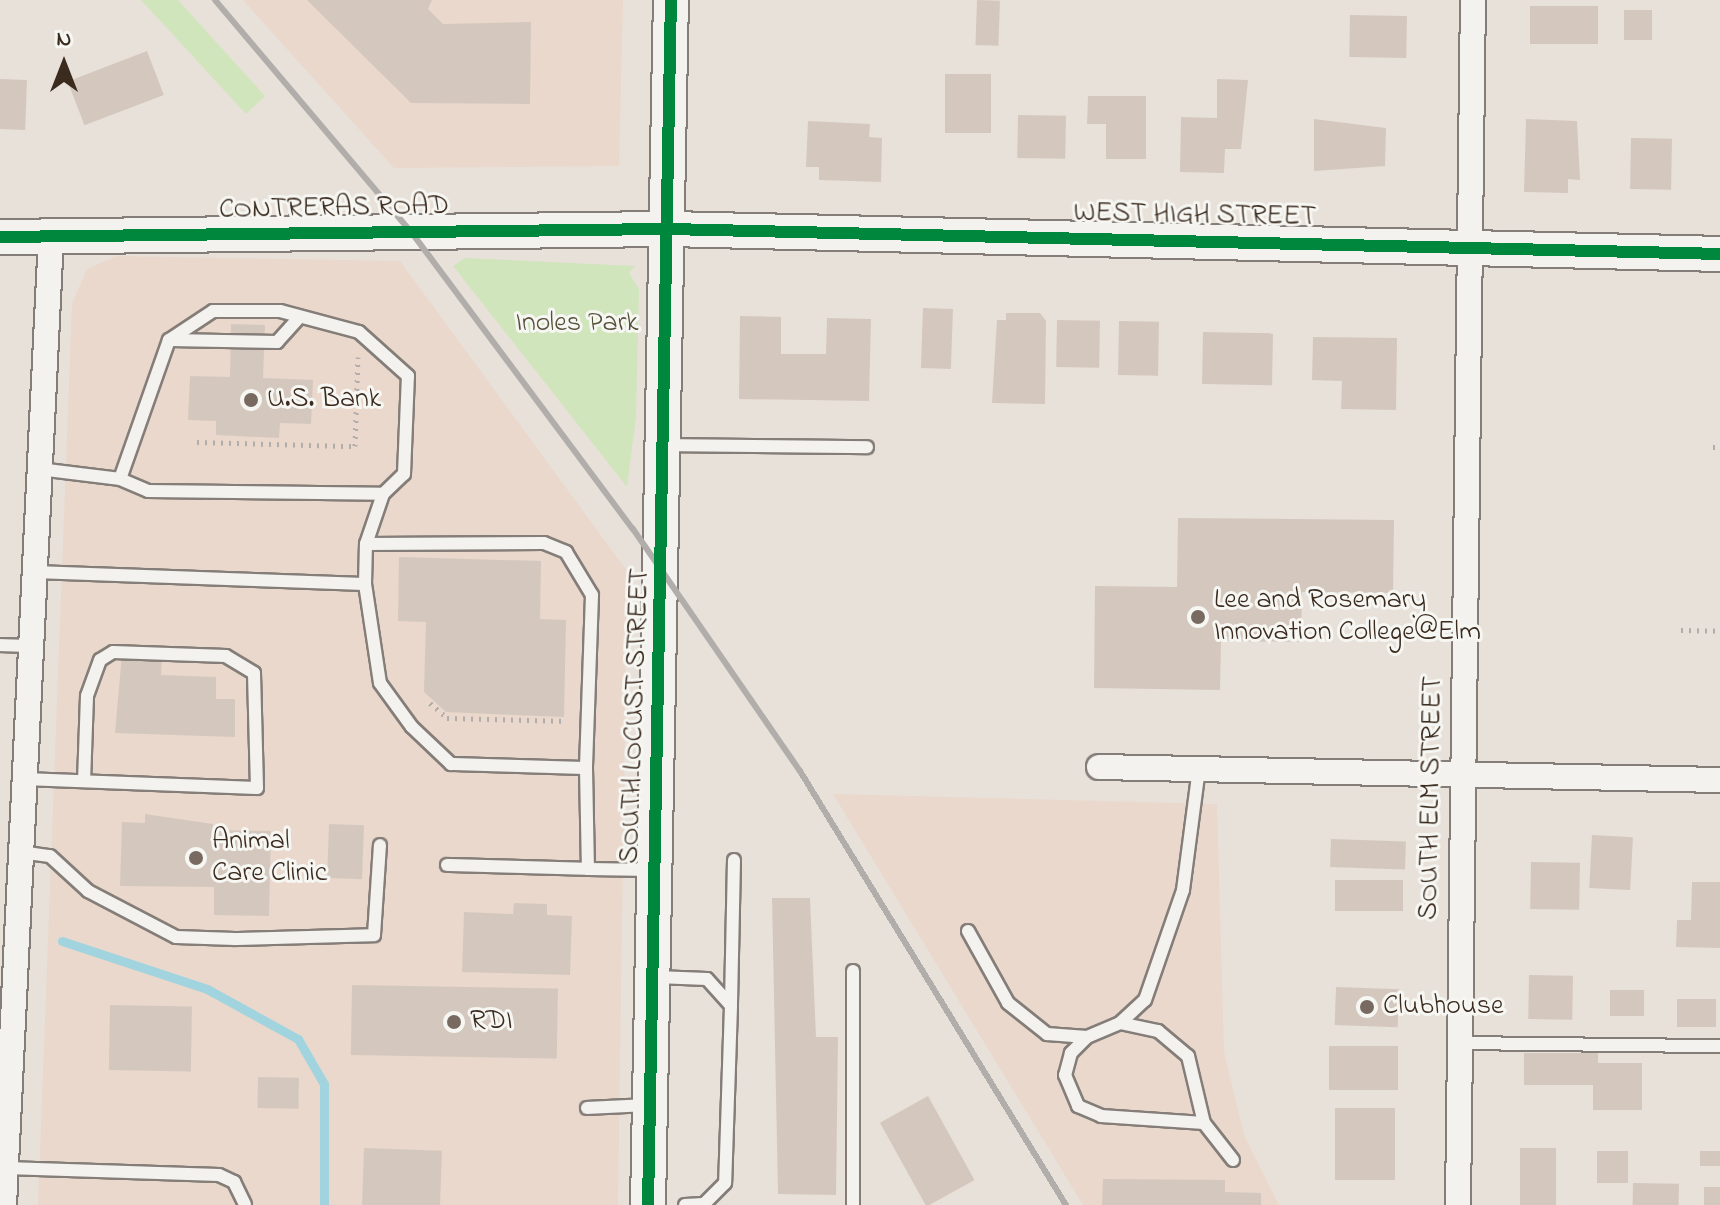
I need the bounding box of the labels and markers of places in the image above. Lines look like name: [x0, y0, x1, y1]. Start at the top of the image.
place label: U.S. Bank: [267, 383, 381, 417]
marker: U.S. Bank: [242, 391, 260, 409]
place label: Lee and Rosemary Innovation College@Elm: [1214, 584, 1481, 650]
marker: Lee and Rosemary Innovation College@Elm: [1189, 608, 1207, 626]
place label: Animal Care Clinic: [212, 825, 327, 891]
marker: Animal Care Clinic: [187, 849, 205, 867]
place label: Clubhouse: [1383, 990, 1504, 1024]
marker: Clubhouse: [1358, 998, 1376, 1016]
place label: RDI: [470, 1005, 513, 1039]
marker: RDI: [445, 1013, 463, 1031]

